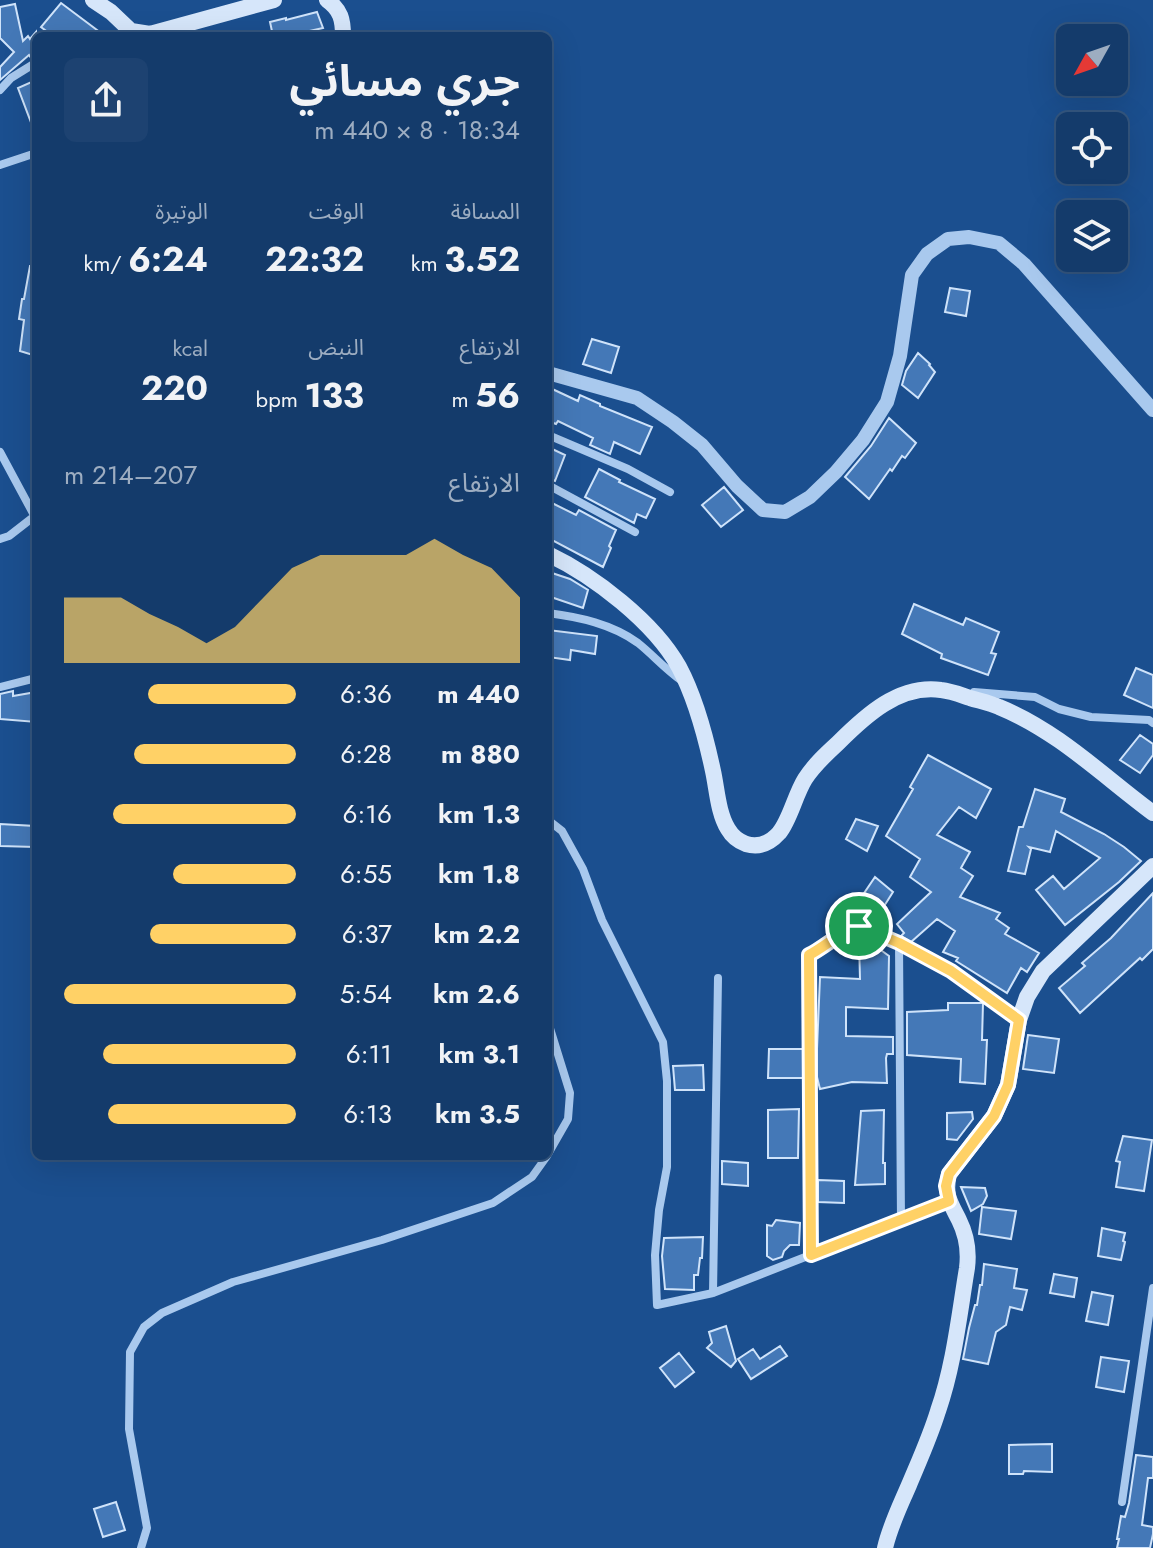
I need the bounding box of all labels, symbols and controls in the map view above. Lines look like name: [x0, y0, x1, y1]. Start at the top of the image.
north arrow: [1056, 24, 1128, 96]
map controls: [1056, 24, 1128, 272]
text: جري مسائي: [290, 49, 520, 113]
button: share: [64, 58, 148, 142]
text: 18:34 · 8 × 440 m: [314, 111, 520, 149]
button: locate: [1056, 112, 1128, 184]
text: الوتيرة: [155, 195, 208, 227]
text: الوقت: [309, 195, 364, 227]
text: المسافة: [451, 195, 520, 227]
button: layers: [1056, 200, 1128, 272]
text: 6:24: [128, 235, 208, 284]
text: 22:32: [265, 235, 364, 284]
text: 3.52: [444, 235, 520, 284]
text: /km: [83, 247, 128, 279]
text: km: [411, 247, 444, 279]
text: النبض: [308, 331, 364, 363]
text: الارتفاع: [460, 331, 520, 363]
text: kcal: [172, 332, 208, 364]
text: 220: [141, 364, 208, 413]
text: 133: [304, 371, 364, 420]
text: 56: [475, 371, 520, 420]
text: bpm: [256, 383, 304, 415]
text: m: [452, 383, 475, 415]
text: 207–214 m: [64, 456, 197, 494]
text: الارتفاع: [449, 464, 520, 502]
text: 6:36: [340, 675, 392, 713]
text: 440 m: [437, 675, 520, 713]
text: 6:28: [340, 735, 392, 773]
text: 880 m: [441, 735, 520, 773]
text: 6:16: [343, 795, 392, 833]
text: 1.3 km: [438, 795, 520, 833]
text: 6:55: [340, 855, 392, 893]
text: 1.8 km: [438, 855, 520, 893]
pin: [825, 892, 893, 960]
icon: arrive: [837, 904, 881, 948]
text: 6:37: [342, 915, 392, 953]
text: 2.2 km: [433, 915, 520, 953]
text: 5:54: [340, 975, 392, 1013]
text: 2.6 km: [433, 975, 520, 1013]
text: 6:11: [346, 1035, 392, 1073]
text: 3.1 km: [438, 1035, 520, 1073]
text: 6:13: [343, 1095, 392, 1133]
text: 3.5 km: [435, 1095, 520, 1133]

